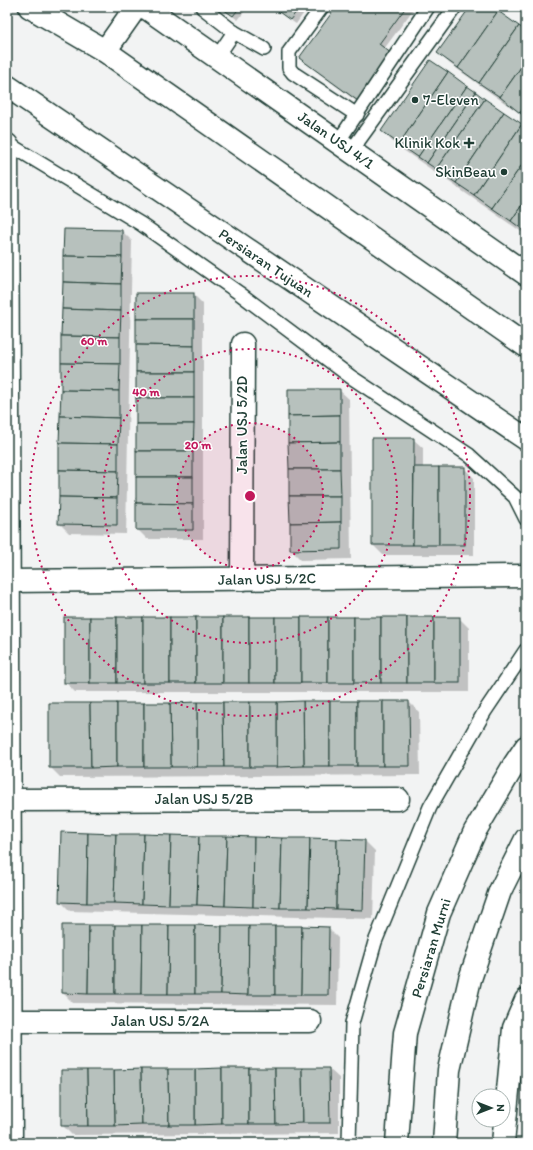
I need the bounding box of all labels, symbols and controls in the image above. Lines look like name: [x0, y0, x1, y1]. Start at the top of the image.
place label: 7-Eleven: [423, 91, 479, 109]
marker: 7-Eleven: [410, 95, 420, 105]
street label: Jalan USJ 4/1: [294, 107, 378, 173]
place label: Klinik Kok: [394, 134, 460, 152]
marker: Klinik Kok: [463, 137, 475, 149]
place label: SkinBeau: [435, 163, 496, 181]
marker: SkinBeau: [499, 167, 509, 177]
street label: Persiaran Tujuan: [215, 225, 317, 302]
text: 60 m: [81, 334, 108, 348]
street label: Jalan USJ 5/2D: [233, 376, 251, 474]
text: 40 m: [132, 385, 161, 399]
text: 20 m: [185, 438, 212, 452]
centre of rings: [243, 489, 257, 503]
street label: Jalan USJ 5/2C: [218, 569, 317, 589]
street label: Jalan USJ 5/2B: [155, 790, 253, 808]
street label: Persiaran Murni: [407, 896, 455, 1000]
street label: Jalan USJ 5/2A: [111, 1012, 209, 1030]
north arrow: [471, 1088, 511, 1128]
text: N: [494, 1104, 507, 1112]

